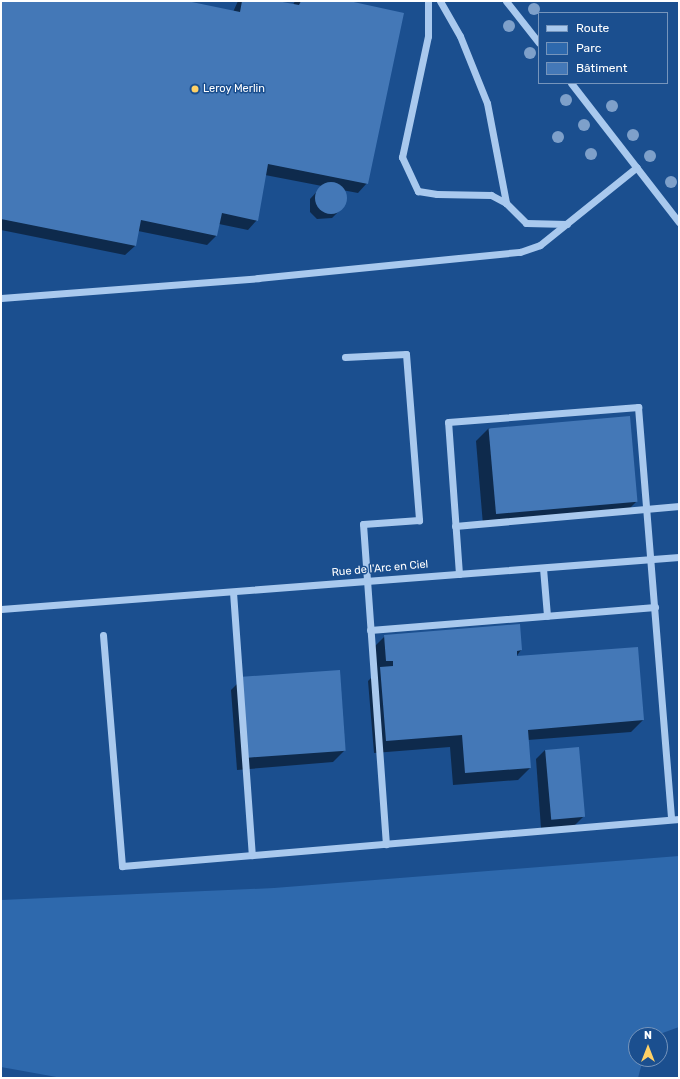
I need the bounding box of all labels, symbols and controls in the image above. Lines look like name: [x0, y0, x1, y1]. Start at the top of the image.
legend: [538, 12, 668, 84]
text: Route: [576, 21, 609, 35]
text: Parc: [576, 41, 601, 55]
text: Bâtiment: [576, 61, 627, 75]
place label: Leroy Merlin: [203, 82, 265, 96]
marker: Leroy Merlin: [190, 84, 200, 94]
street label: Rue de l'Arc en Ciel: [331, 558, 429, 580]
north arrow: [628, 1027, 668, 1067]
text: N: [644, 1029, 652, 1042]

